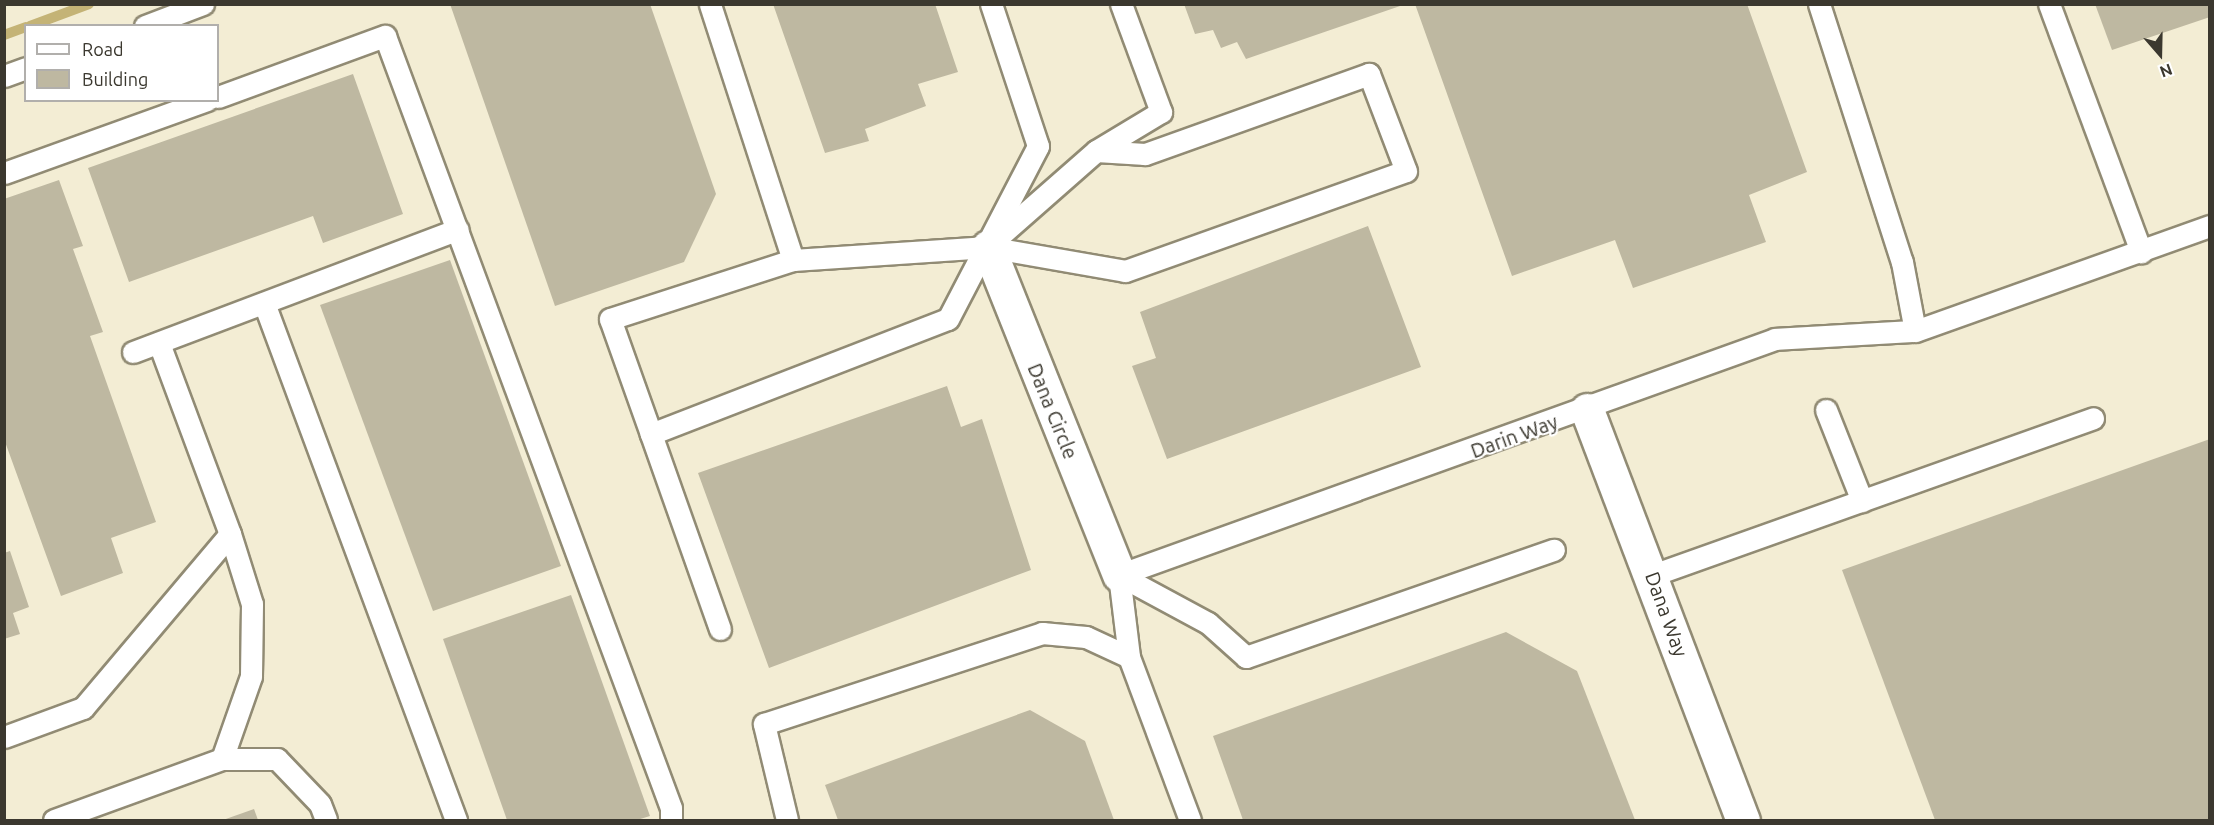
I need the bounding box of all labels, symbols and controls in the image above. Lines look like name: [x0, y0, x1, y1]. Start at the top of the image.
legend: [24, 24, 219, 102]
north arrow: [2130, 24, 2190, 84]
text: Road: [82, 39, 124, 59]
text: N: [2157, 60, 2175, 81]
text: Building: [82, 69, 148, 89]
street label: Dana Circle: [1023, 360, 1083, 462]
street label: Darin Way: [1467, 409, 1561, 463]
street label: Dana Way: [1641, 568, 1693, 660]

